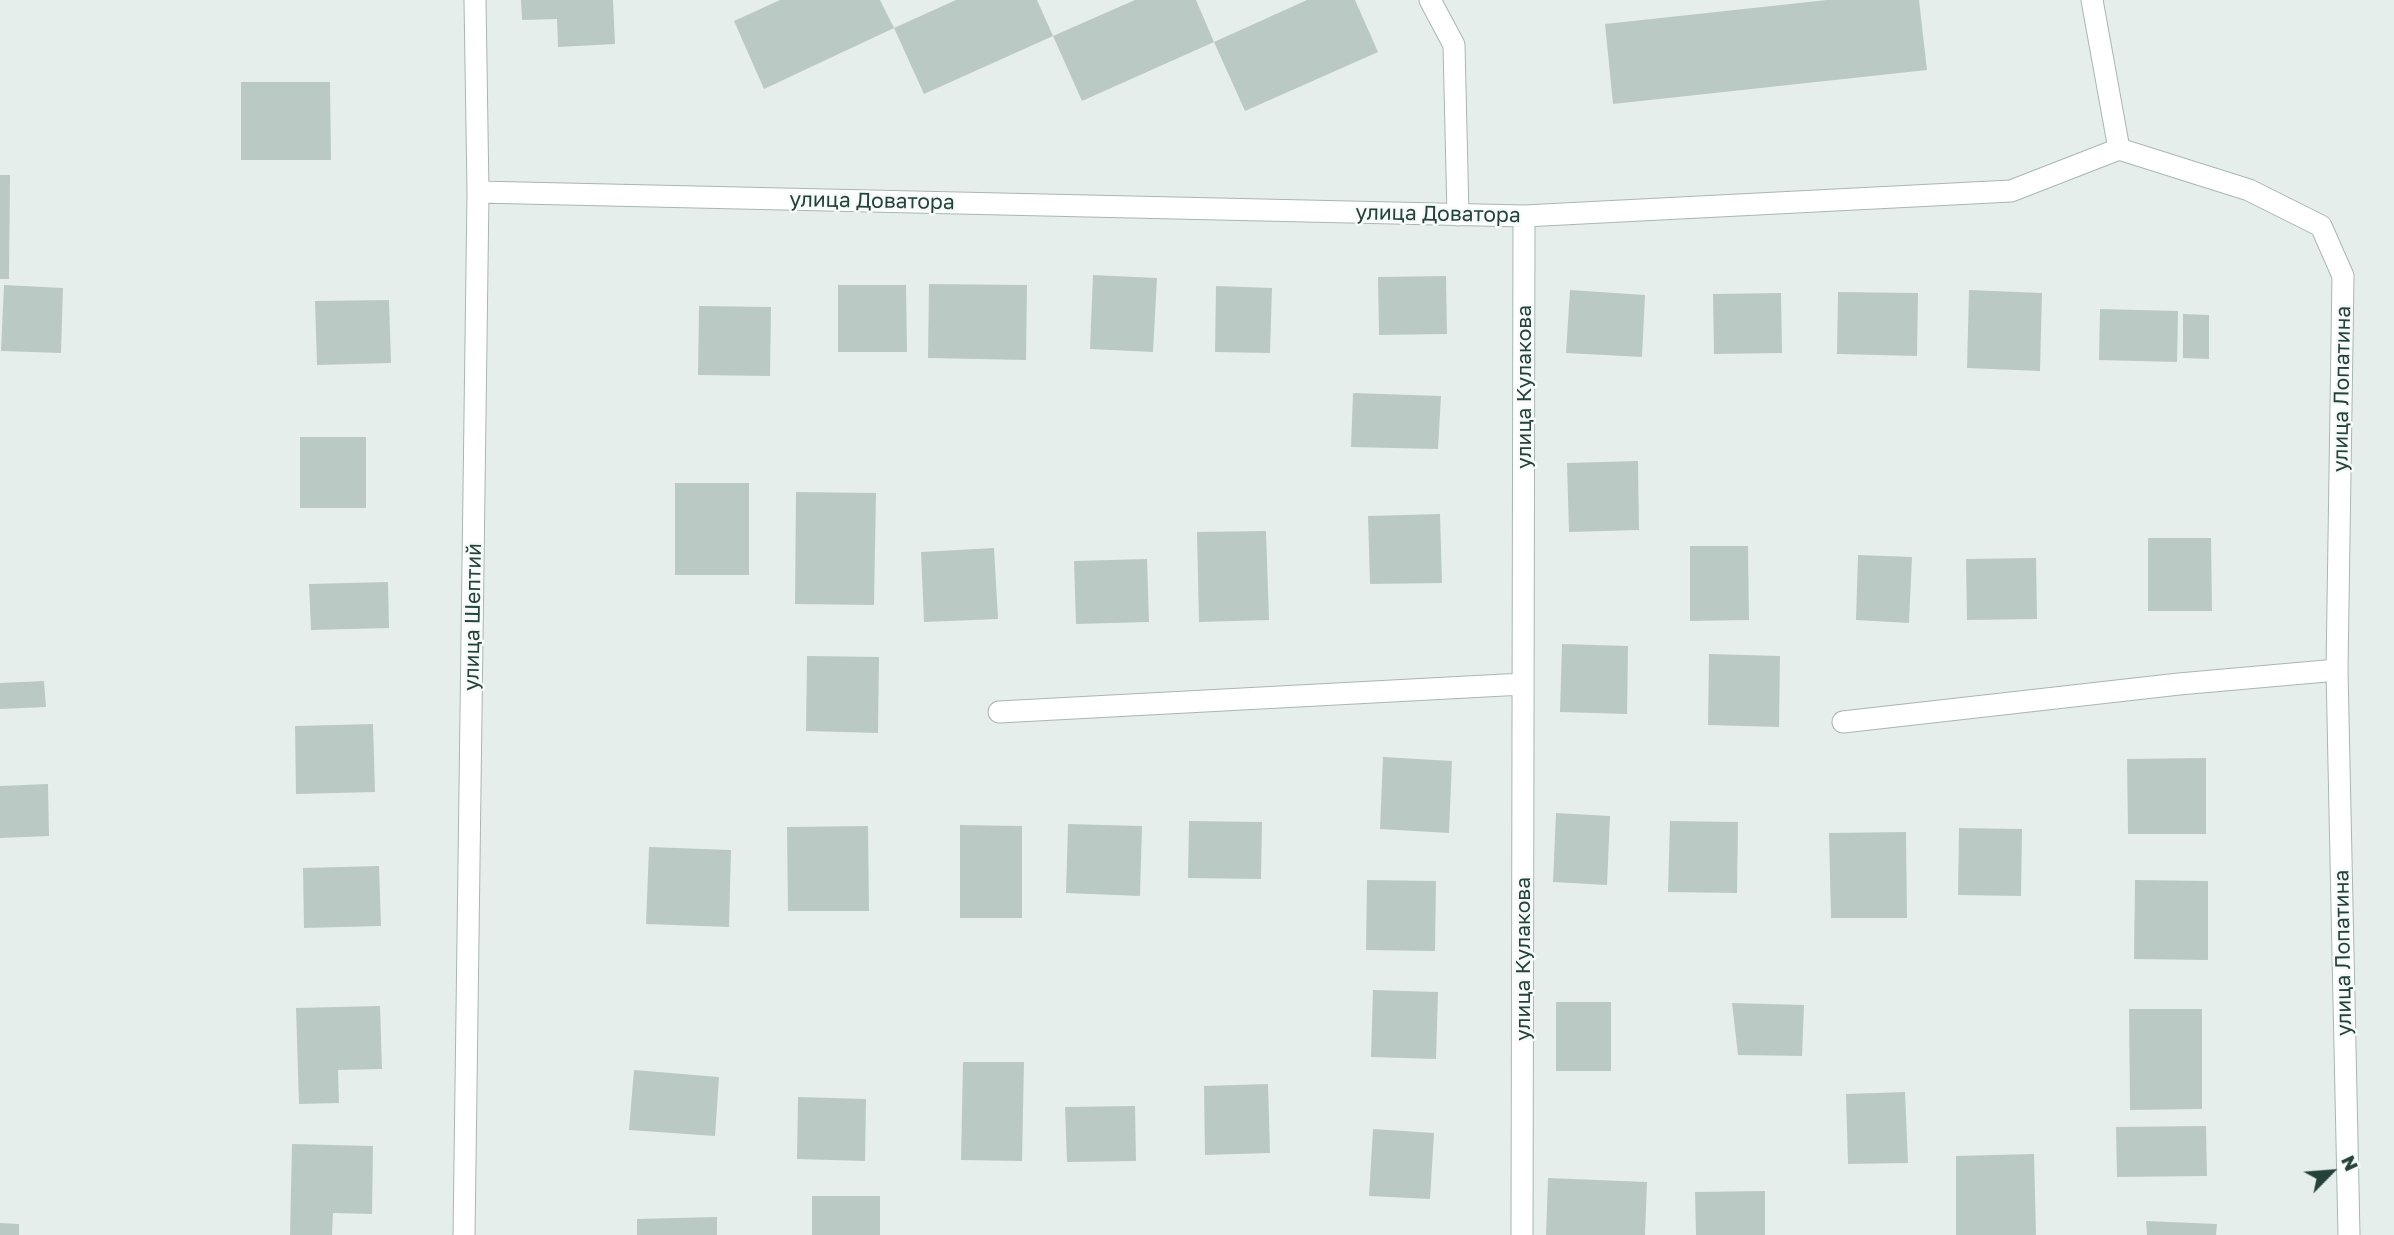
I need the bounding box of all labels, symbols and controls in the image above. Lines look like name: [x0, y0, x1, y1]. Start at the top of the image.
street label: улица Доватора: [789, 187, 955, 215]
street label: улица Доватора: [1355, 200, 1521, 228]
street label: улица Кулакова: [1511, 305, 1537, 469]
street label: улица Лопатина: [2328, 306, 2356, 472]
street label: улица Шептий: [459, 543, 487, 691]
street label: улица Лопатина: [2329, 870, 2357, 1036]
street label: улица Кулакова: [1510, 877, 1536, 1041]
north arrow: [2296, 1137, 2366, 1207]
text: N: [2337, 1151, 2364, 1174]

